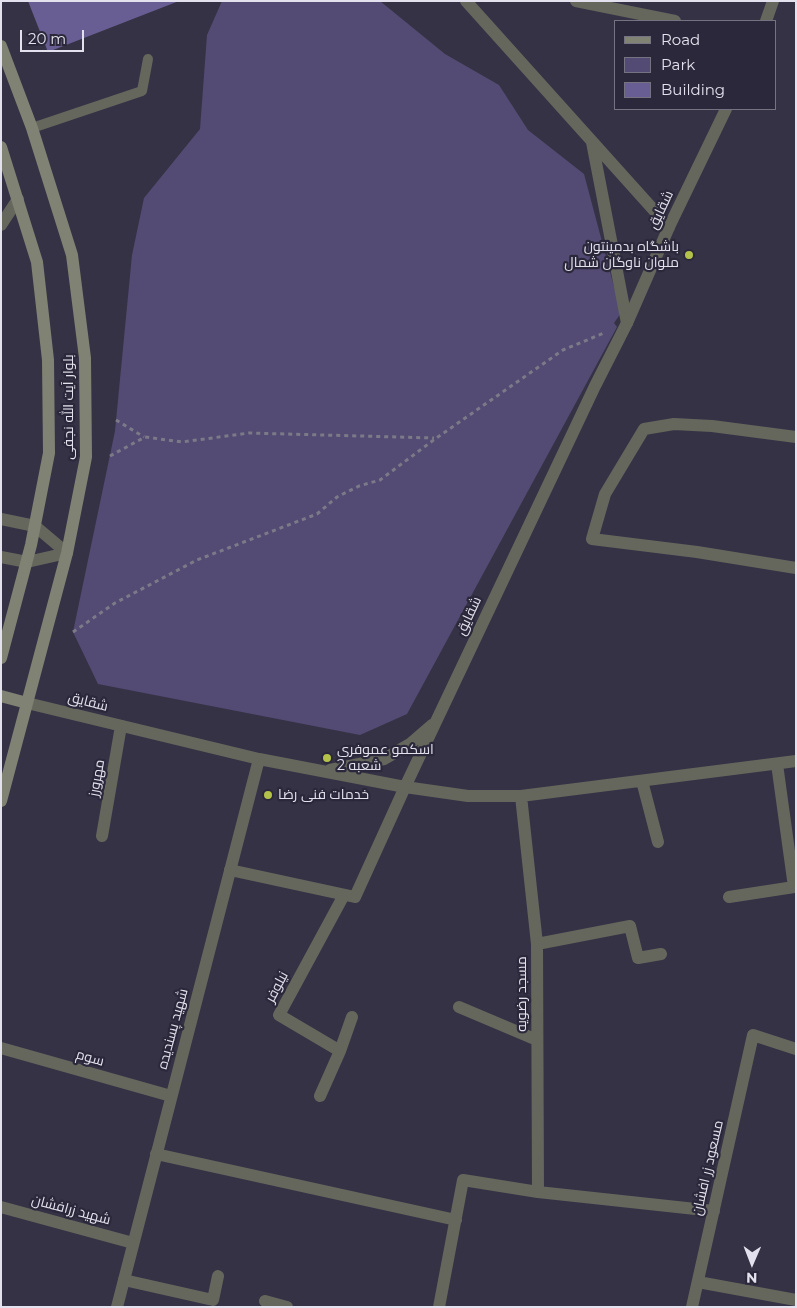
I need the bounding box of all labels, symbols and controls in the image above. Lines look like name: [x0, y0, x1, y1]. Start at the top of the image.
scale bar: [22, 20, 86, 52]
legend: [614, 20, 777, 110]
text: 20 m: [28, 29, 66, 48]
text: Road: [661, 30, 700, 49]
text: Park: [661, 55, 695, 74]
text: Building: [661, 80, 725, 99]
street label: شقایق: [645, 188, 677, 232]
place label: باشگاه بدمینتون ملوان ناوگان شمال: [564, 239, 679, 272]
marker: باشگاه بدمینتون ملوان ناوگان شمال: [683, 249, 695, 261]
street label: بلوار آیت الله نجفی: [61, 354, 77, 460]
street label: شقایق: [453, 594, 485, 638]
street label: شقایق: [66, 689, 110, 715]
place label: اسکمو عموفری شعبه 2: [337, 742, 434, 774]
marker: اسکمو عموفری شعبه 2: [321, 752, 333, 764]
street label: مهرورز: [85, 758, 109, 798]
place label: خدمات فنی رضا: [278, 787, 369, 803]
marker: خدمات فنی رضا: [262, 789, 274, 801]
street label: مسجد رضویه: [514, 956, 530, 1032]
street label: نیلوفر: [262, 969, 292, 1005]
street label: شهید پسندیده: [154, 987, 192, 1071]
street label: سوم: [74, 1046, 106, 1070]
street label: مسعود زر افشان: [689, 1119, 727, 1217]
street label: شهید زرافشان: [30, 1191, 112, 1229]
north arrow: [727, 1238, 777, 1288]
text: N: [746, 1269, 758, 1287]

